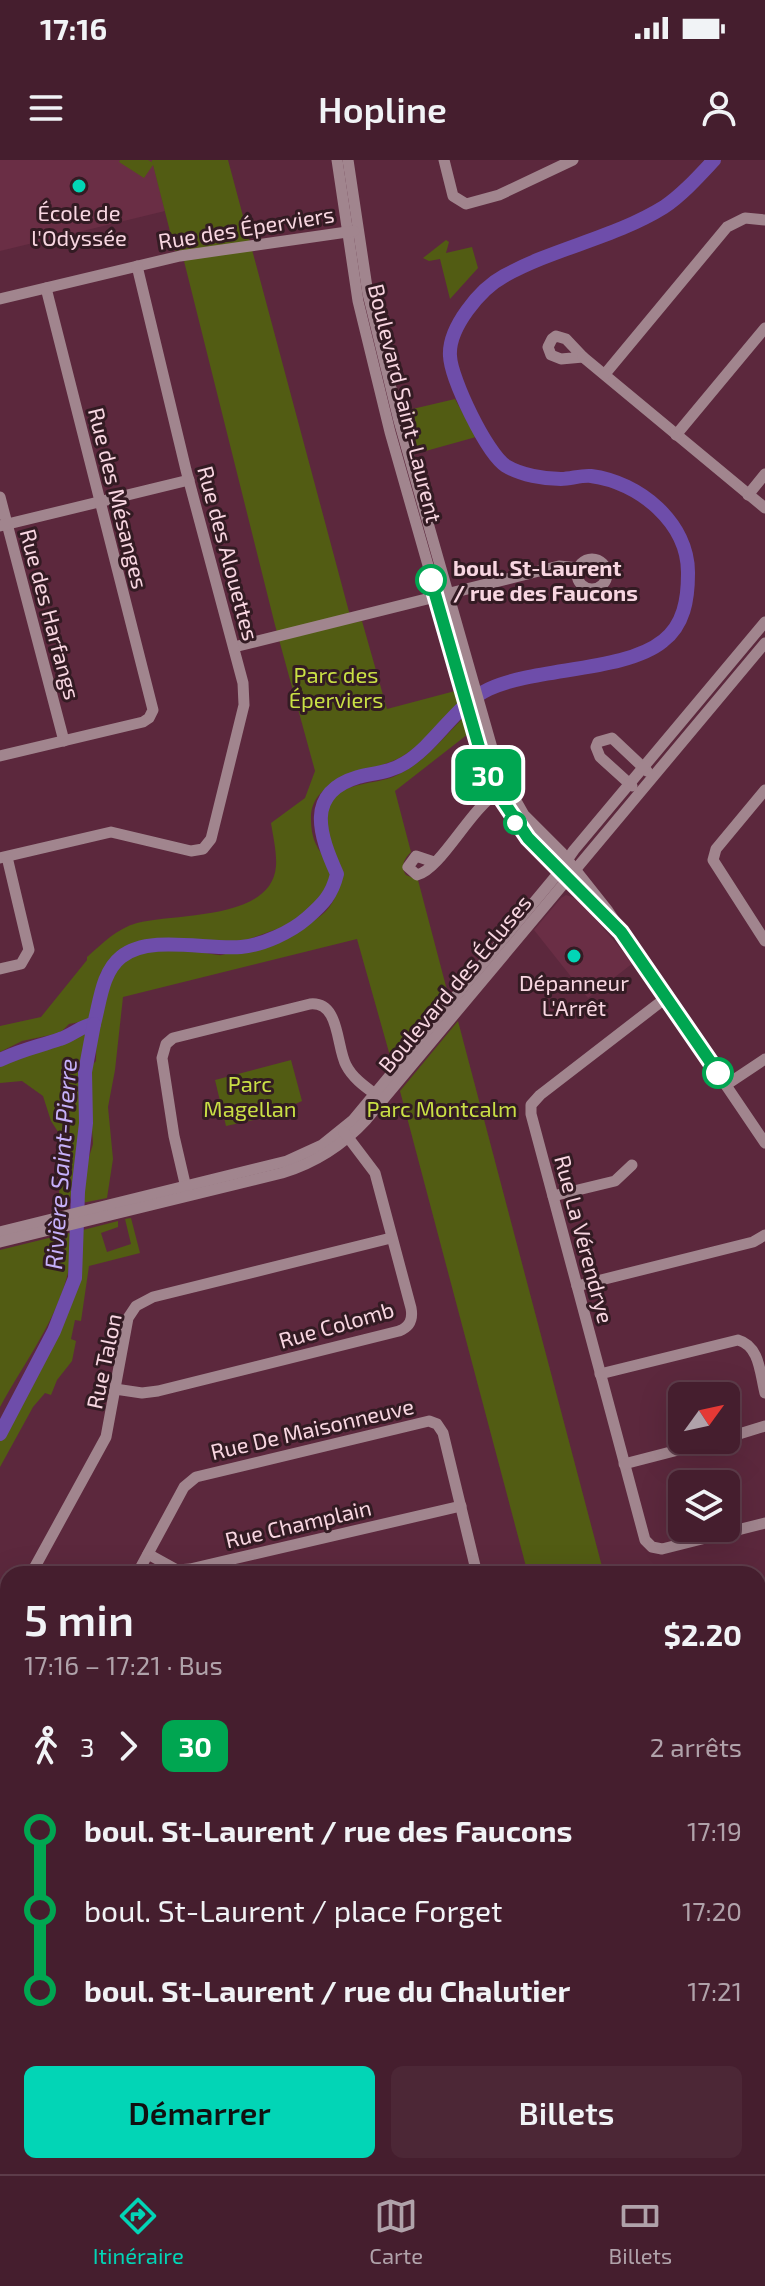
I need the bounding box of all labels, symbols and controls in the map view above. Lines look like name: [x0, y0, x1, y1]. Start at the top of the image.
text: 17:16: [40, 10, 107, 46]
icon: menu: [24, 86, 68, 130]
icon: person: [697, 86, 741, 130]
text: Hopline: [318, 87, 447, 130]
marker: École de l'Odyssée: [70, 177, 88, 195]
place label: École de l'Odyssée: [31, 199, 127, 250]
street label: Rue des Éperviers: [156, 200, 336, 254]
street label: Boulevard Saint-Laurent: [364, 281, 448, 525]
street label: Rue des Mésanges: [84, 405, 154, 591]
street label: Rue des Alouettes: [193, 463, 265, 643]
street label: Rue des Harfangs: [16, 526, 86, 702]
place label: boul. St-Laurent / rue des Faucons: [453, 554, 638, 605]
marker: boul. St-Laurent / rue des Faucons: [416, 565, 446, 595]
park label: Parc des Éperviers: [289, 661, 383, 712]
line badge: 30: [452, 749, 524, 801]
text: 30: [471, 758, 505, 792]
unlabelled marker: [504, 812, 526, 834]
street label: Boulevard des Écluses: [372, 889, 536, 1077]
marker: Dépanneur L'Arrêt: [565, 947, 583, 965]
place label: Dépanneur L'Arrêt: [519, 969, 629, 1020]
water label: Rivière Saint-Pierre: [38, 1058, 82, 1270]
unlabelled marker: [703, 1058, 733, 1088]
park label: Parc Magellan: [203, 1070, 297, 1121]
park label: Parc Montcalm: [367, 1095, 517, 1121]
street label: Rue La Vérendrye: [550, 1152, 620, 1326]
street label: Rue Colomb: [275, 1295, 397, 1353]
street label: Rue Talon: [80, 1311, 126, 1411]
north arrow: [668, 1382, 740, 1454]
map controls: [668, 1382, 740, 1542]
street label: Rue De Maisonneuve: [208, 1392, 416, 1464]
button: layers: [668, 1470, 740, 1542]
street label: Rue Champlain: [222, 1494, 374, 1552]
text: 5 min: [24, 1592, 134, 1645]
text: $2.20: [663, 1616, 742, 1652]
text: 17:16 – 17:21 · Bus: [24, 1649, 223, 1680]
icon: walk: [24, 1724, 68, 1768]
icon: forward: [106, 1724, 150, 1768]
text: 30: [178, 1729, 212, 1763]
text: 3: [80, 1731, 94, 1762]
text: 2 arrêts: [650, 1731, 742, 1762]
text: boul. St-Laurent / rue des Faucons: [84, 1812, 572, 1848]
text: 17:19: [687, 1815, 742, 1846]
text: boul. St-Laurent / place Forget: [84, 1892, 502, 1928]
text: 17:20: [682, 1895, 742, 1926]
text: boul. St-Laurent / rue du Chalutier: [84, 1972, 570, 2008]
text: 17:21: [687, 1975, 742, 2006]
button: Démarrer: [24, 2066, 375, 2158]
button: Billets: [391, 2066, 742, 2158]
tab: Itinéraire: [93, 2194, 184, 2268]
tab: Carte: [369, 2194, 423, 2268]
tab: Billets: [609, 2194, 672, 2268]

